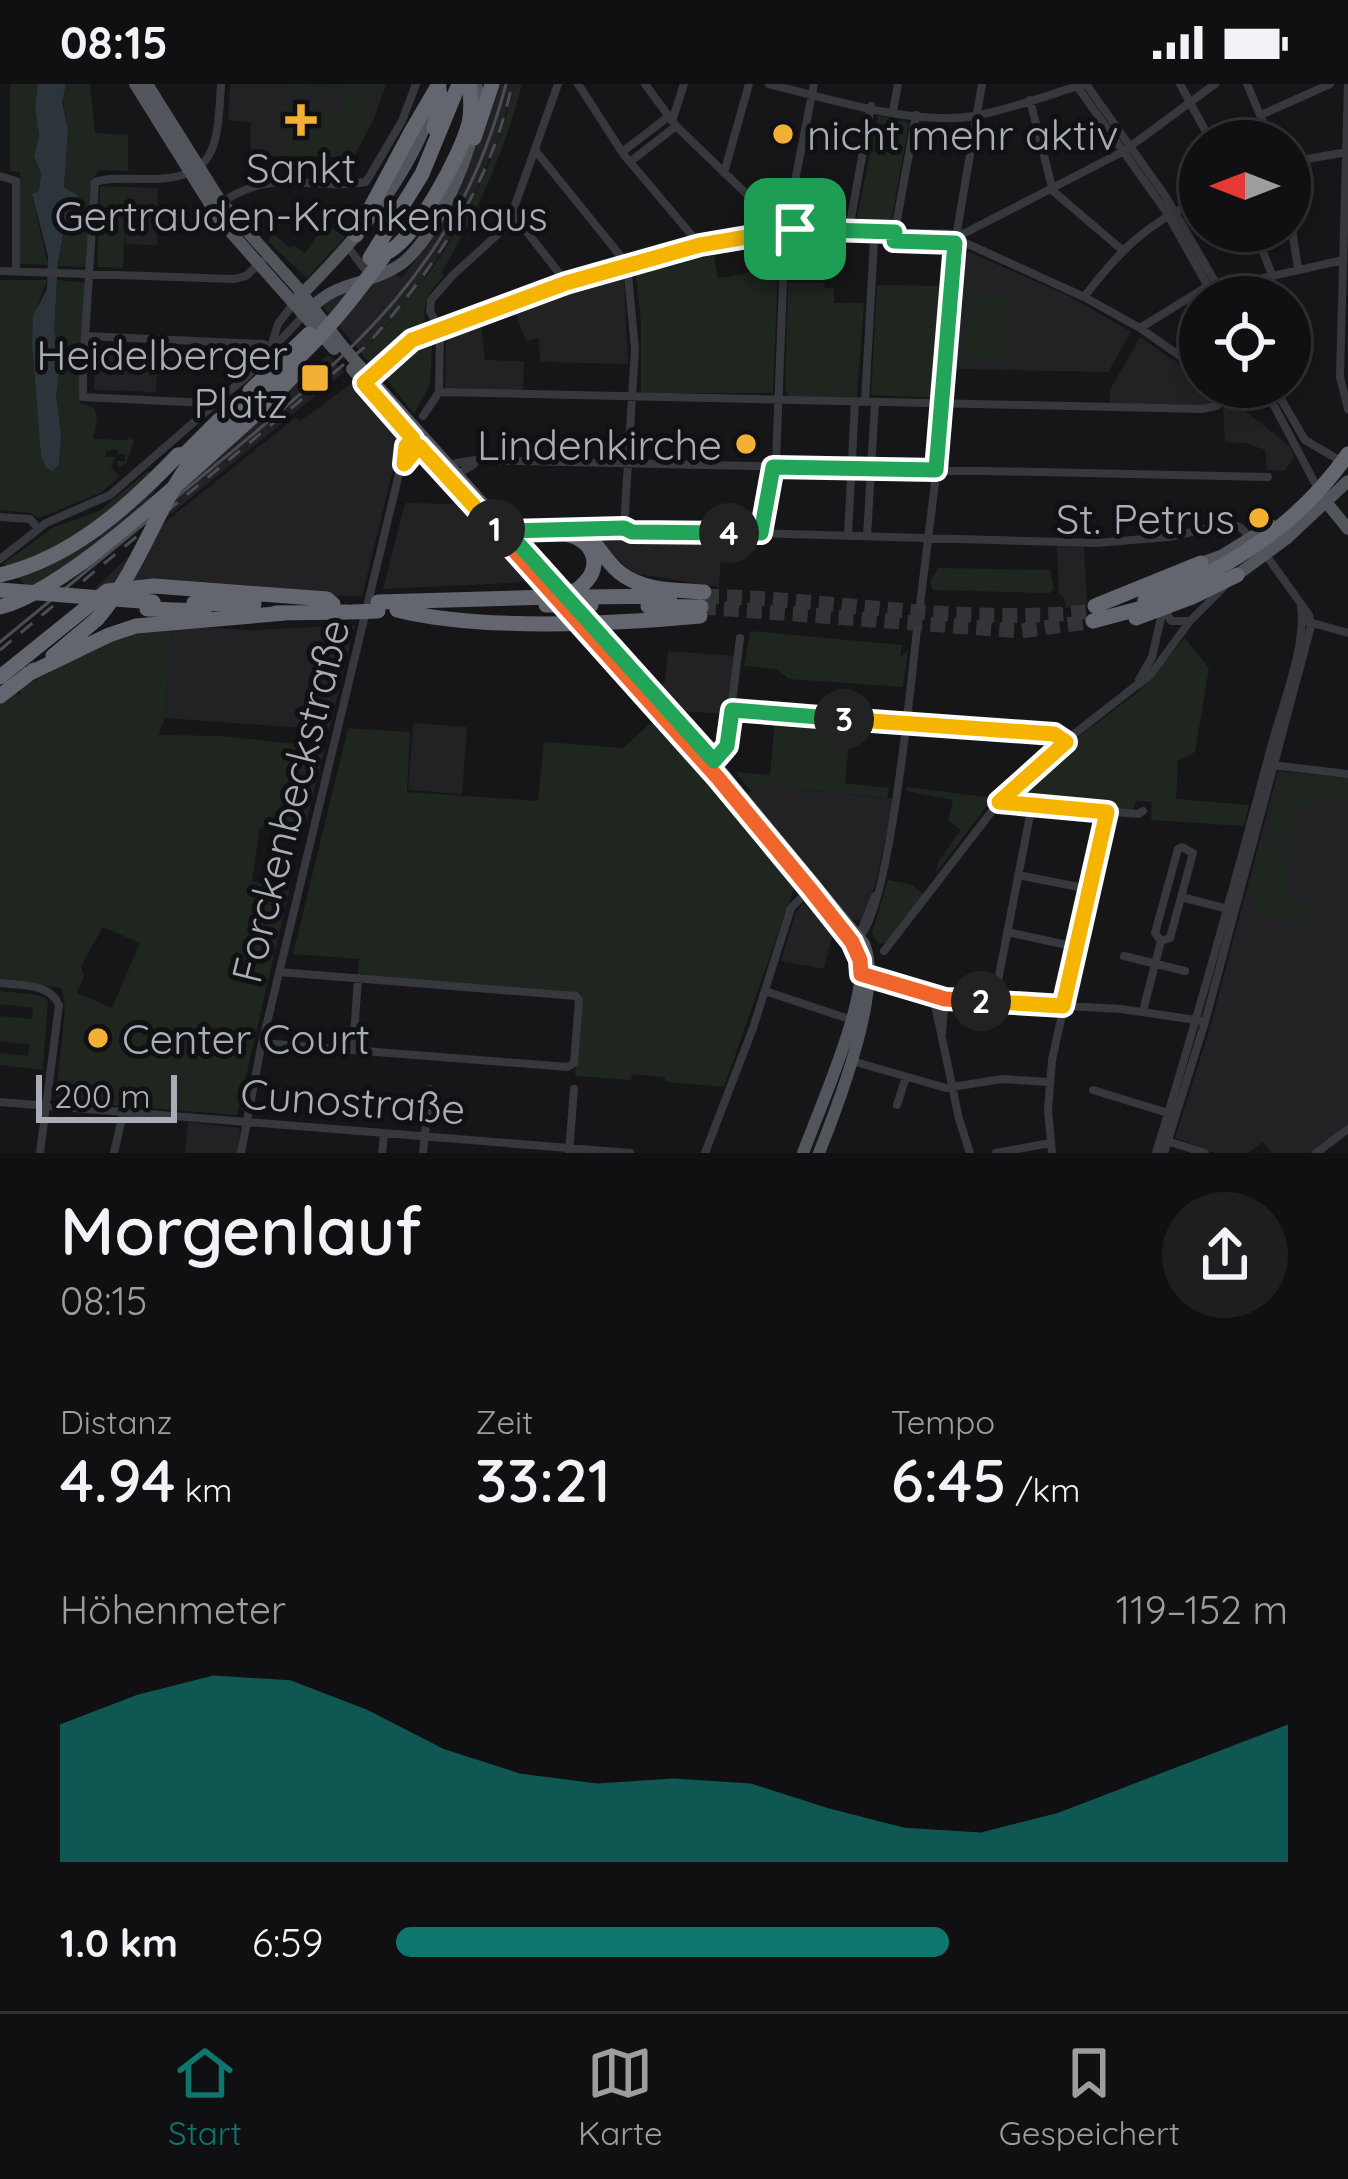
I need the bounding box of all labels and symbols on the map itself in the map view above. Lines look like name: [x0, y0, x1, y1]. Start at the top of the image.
marker: Sankt Gertrauden-Krankenhaus: [285, 104, 317, 136]
place label: nicht mehr aktiv: [807, 108, 1118, 161]
north arrow: [1179, 120, 1311, 252]
marker: nicht mehr aktiv: [770, 121, 796, 147]
place label: Sankt Gertrauden-Krankenhaus: [54, 141, 548, 242]
pin: [744, 178, 846, 280]
place label: Heidelberger Platz: [36, 328, 288, 429]
marker: Heidelberger Platz: [299, 362, 331, 394]
place label: Lindenkirche: [477, 418, 722, 471]
marker: Lindenkirche: [733, 431, 759, 457]
place label: St. Petrus: [1056, 492, 1235, 545]
pin: 1: [465, 499, 525, 559]
pin: 4: [699, 503, 759, 563]
marker: St. Petrus: [1246, 505, 1272, 531]
street label: Forckenbeckstraße: [219, 614, 361, 988]
pin: 3: [814, 689, 874, 749]
pin: 2: [951, 971, 1011, 1031]
place label: Center Court: [122, 1012, 370, 1065]
marker: Center Court: [85, 1025, 111, 1051]
street label: Cunostraße: [239, 1067, 467, 1135]
scale bar: [36, 1069, 177, 1122]

